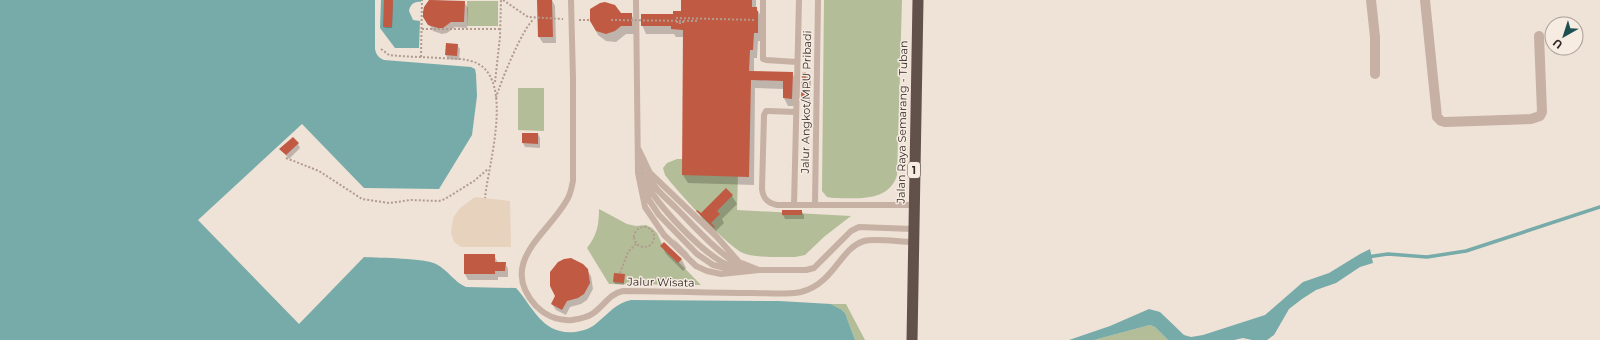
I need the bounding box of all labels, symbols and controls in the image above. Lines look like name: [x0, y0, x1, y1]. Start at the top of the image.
north arrow: [1544, 16, 1584, 56]
street label: Jalur Angkot/MPU Pribadi: [798, 30, 814, 175]
text: U: [1550, 36, 1565, 52]
street label: Jalan Raya Semarang - Tuban: [894, 40, 910, 205]
road number: 1: [908, 162, 920, 178]
street label: Jalur Wisata: [626, 274, 695, 290]

